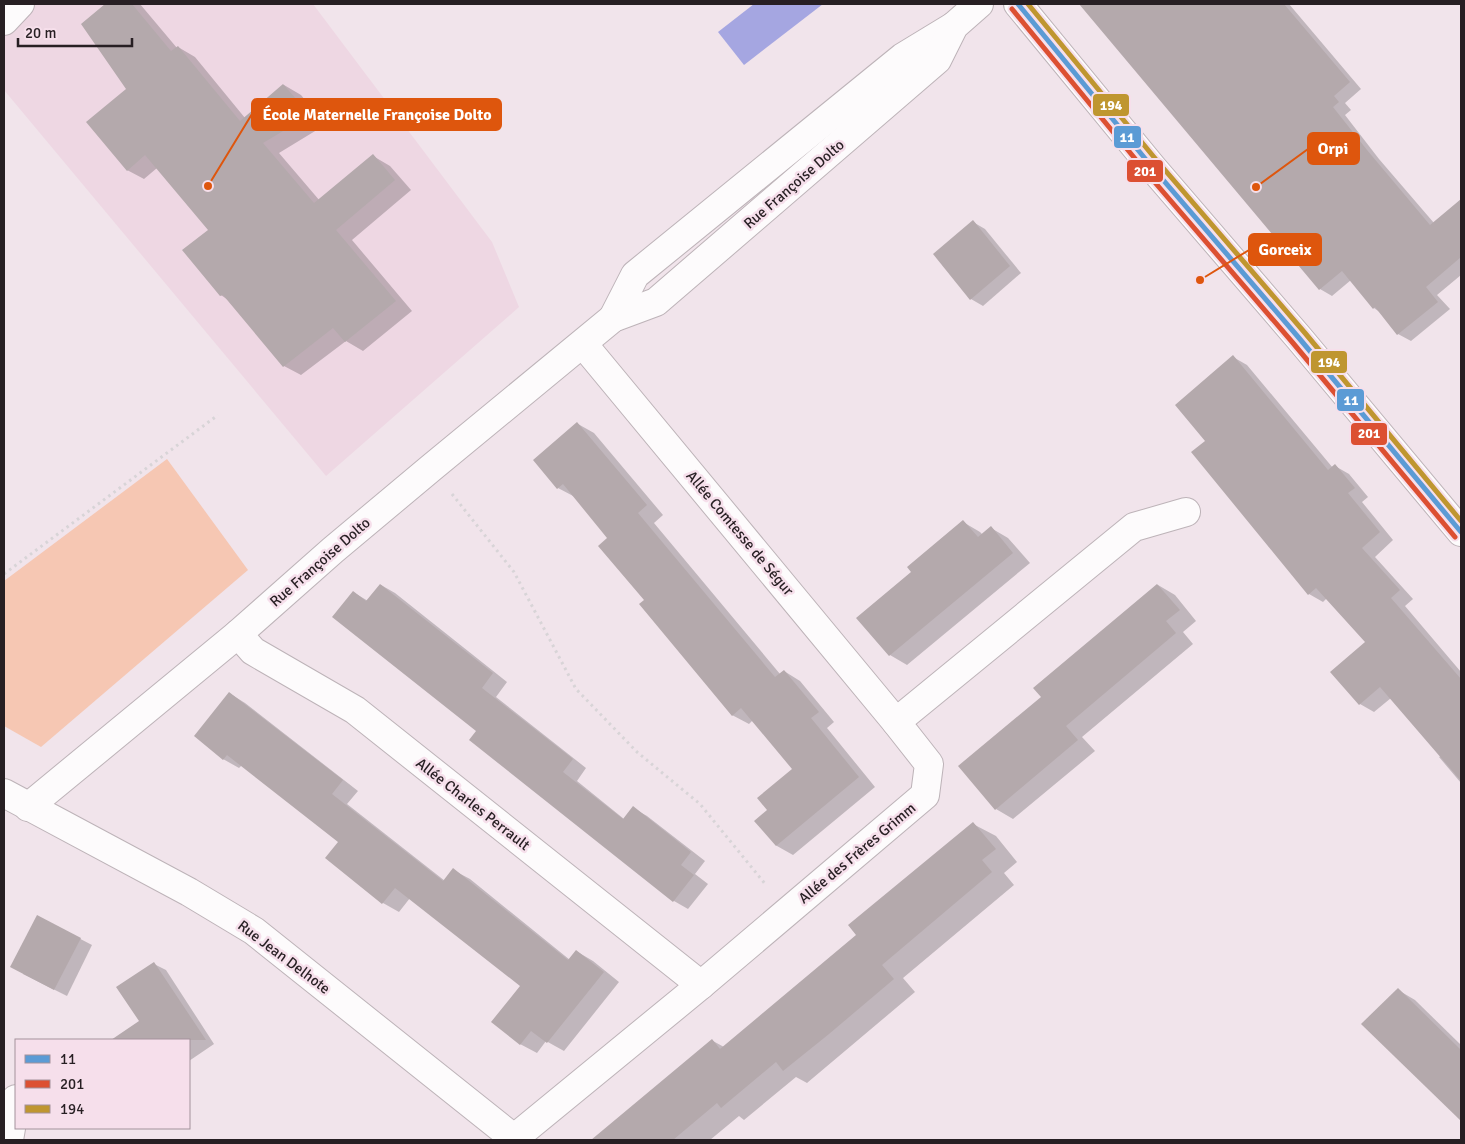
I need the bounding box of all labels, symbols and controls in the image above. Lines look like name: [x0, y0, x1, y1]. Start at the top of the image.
scale bar: [18, 15, 131, 47]
text: 20 m: [25, 24, 56, 42]
line badge: 194: [1092, 93, 1130, 117]
text: 194: [1100, 97, 1123, 114]
callout: École Maternelle Françoise Dolto: [252, 99, 501, 130]
text: École Maternelle Françoise Dolto: [262, 105, 492, 125]
line badge: 11: [1113, 125, 1142, 149]
text: 11: [1119, 129, 1135, 146]
callout: Orpi: [1308, 133, 1359, 164]
street label: Rue Françoise Dolto: [740, 135, 848, 233]
text: Orpi: [1318, 139, 1348, 159]
line badge: 201: [1126, 159, 1164, 183]
text: 201: [1134, 163, 1157, 180]
callout: Gorceix: [1249, 234, 1321, 265]
text: Gorceix: [1259, 240, 1312, 260]
line badge: 194: [1310, 350, 1348, 374]
text: 194: [1318, 354, 1341, 371]
line badge: 11: [1336, 388, 1365, 412]
text: 11: [1343, 392, 1359, 409]
line badge: 201: [1350, 422, 1388, 446]
text: 201: [1358, 425, 1381, 442]
street label: Allée Comtesse de Ségur: [683, 467, 798, 599]
street label: Rue Françoise Dolto: [266, 513, 374, 611]
street label: Allée Charles Perrault: [412, 754, 534, 854]
street label: Allée des Frères Grimm: [795, 799, 919, 907]
street label: Rue Jean Delhote: [234, 916, 334, 998]
legend: [15, 1039, 190, 1129]
text: 11: [60, 1050, 76, 1068]
text: 201: [60, 1075, 84, 1093]
text: 194: [60, 1100, 84, 1118]

